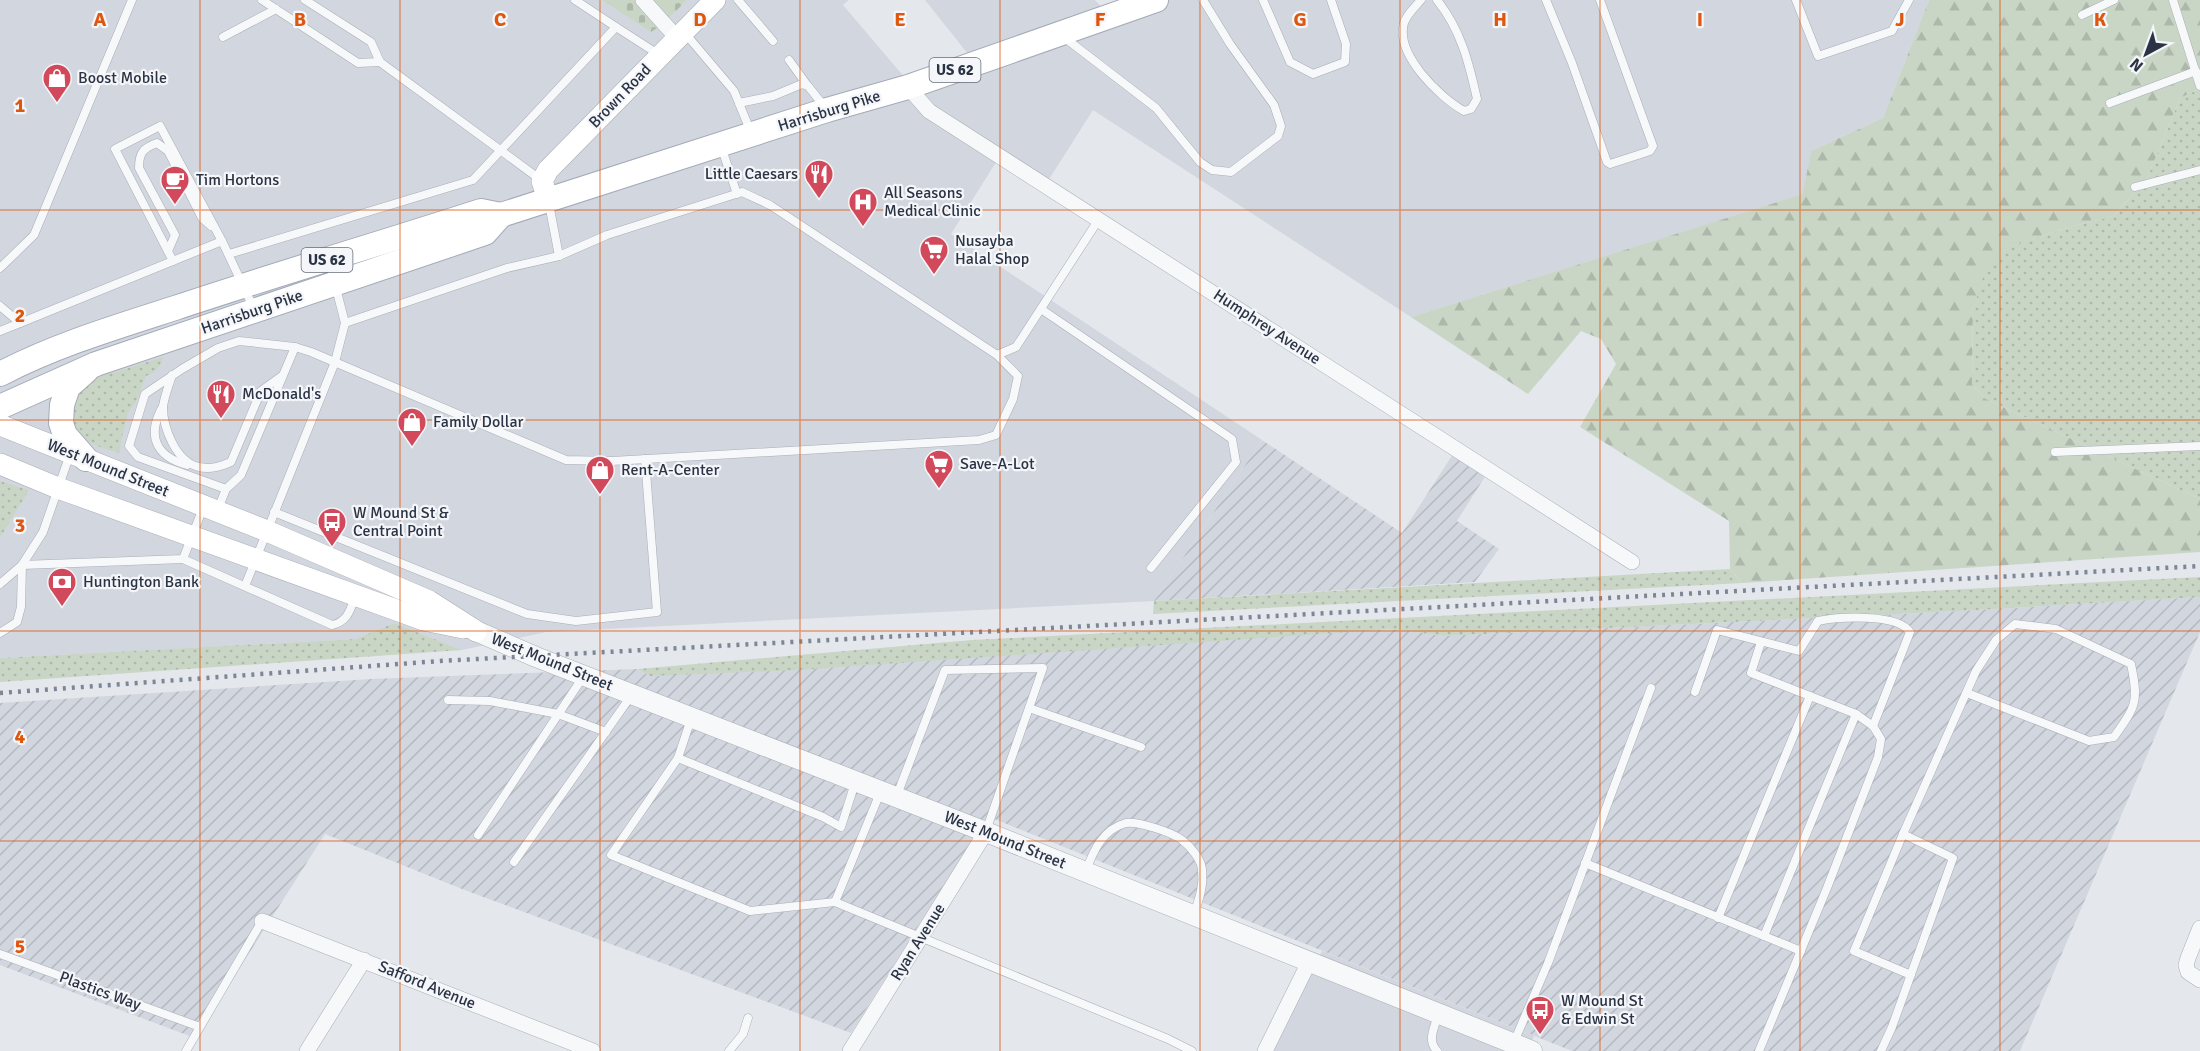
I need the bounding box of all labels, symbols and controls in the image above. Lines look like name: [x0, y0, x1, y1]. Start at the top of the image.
text: A: [94, 7, 107, 32]
text: B: [294, 7, 306, 32]
text: C: [494, 7, 506, 32]
text: D: [693, 7, 707, 32]
text: E: [894, 7, 906, 32]
text: F: [1095, 7, 1106, 32]
text: G: [1293, 7, 1307, 32]
text: H: [1493, 7, 1507, 32]
text: I: [1697, 7, 1703, 32]
text: J: [1895, 7, 1905, 32]
text: K: [2094, 7, 2107, 32]
north arrow: [2116, 24, 2176, 84]
text: N: [2126, 53, 2148, 76]
road number: US 62: [930, 58, 980, 82]
street label: Brown Road: [585, 60, 655, 132]
shop icon: Boost Mobile: [41, 62, 73, 104]
place label: Boost Mobile: [78, 68, 167, 88]
street label: Harrisburg Pike: [775, 86, 883, 136]
text: 1: [15, 93, 26, 118]
restaurant icon: Little Caesars: [803, 158, 835, 200]
cafe icon: Tim Hortons: [159, 164, 191, 206]
place label: Little Caesars: [705, 164, 798, 184]
place label: Tim Hortons: [196, 170, 279, 190]
place label: All Seasons Medical Clinic: [884, 183, 981, 221]
hospital icon: All Seasons Medical Clinic: [847, 186, 879, 228]
place label: Nusayba Halal Shop: [955, 231, 1029, 269]
supermarket icon: Nusayba Halal Shop: [918, 234, 950, 276]
road number: US 62: [302, 248, 352, 272]
street label: Harrisburg Pike: [198, 285, 306, 339]
street label: Humphrey Avenue: [1210, 285, 1324, 369]
text: 2: [15, 303, 25, 328]
restaurant icon: McDonald's: [205, 378, 237, 420]
place label: McDonald's: [242, 384, 321, 404]
shop icon: Family Dollar: [396, 406, 428, 448]
place label: Family Dollar: [433, 412, 524, 432]
street label: West Mound Street: [44, 434, 172, 502]
supermarket icon: Save-A-Lot: [923, 448, 955, 490]
shop icon: Rent-A-Center: [584, 454, 616, 496]
place label: Save-A-Lot: [960, 454, 1035, 474]
place label: Rent-A-Center: [621, 460, 719, 480]
place label: W Mound St & Central Point: [353, 503, 449, 541]
bus stop icon: W Mound St & Central Point: [316, 506, 348, 548]
text: 3: [15, 513, 25, 538]
bank icon: Huntington Bank: [46, 566, 78, 608]
place label: Huntington Bank: [83, 572, 199, 592]
street label: West Mound Street: [488, 628, 616, 696]
text: 4: [15, 724, 26, 749]
street label: West Mound Street: [941, 806, 1069, 874]
street label: Ryan Avenue: [886, 900, 950, 984]
text: 5: [15, 934, 25, 959]
street label: Safford Avenue: [375, 956, 479, 1014]
street label: Plastics Way: [56, 967, 144, 1015]
place label: W Mound St & Edwin St: [1561, 991, 1644, 1029]
bus stop icon: W Mound St & Edwin St: [1524, 994, 1556, 1036]

